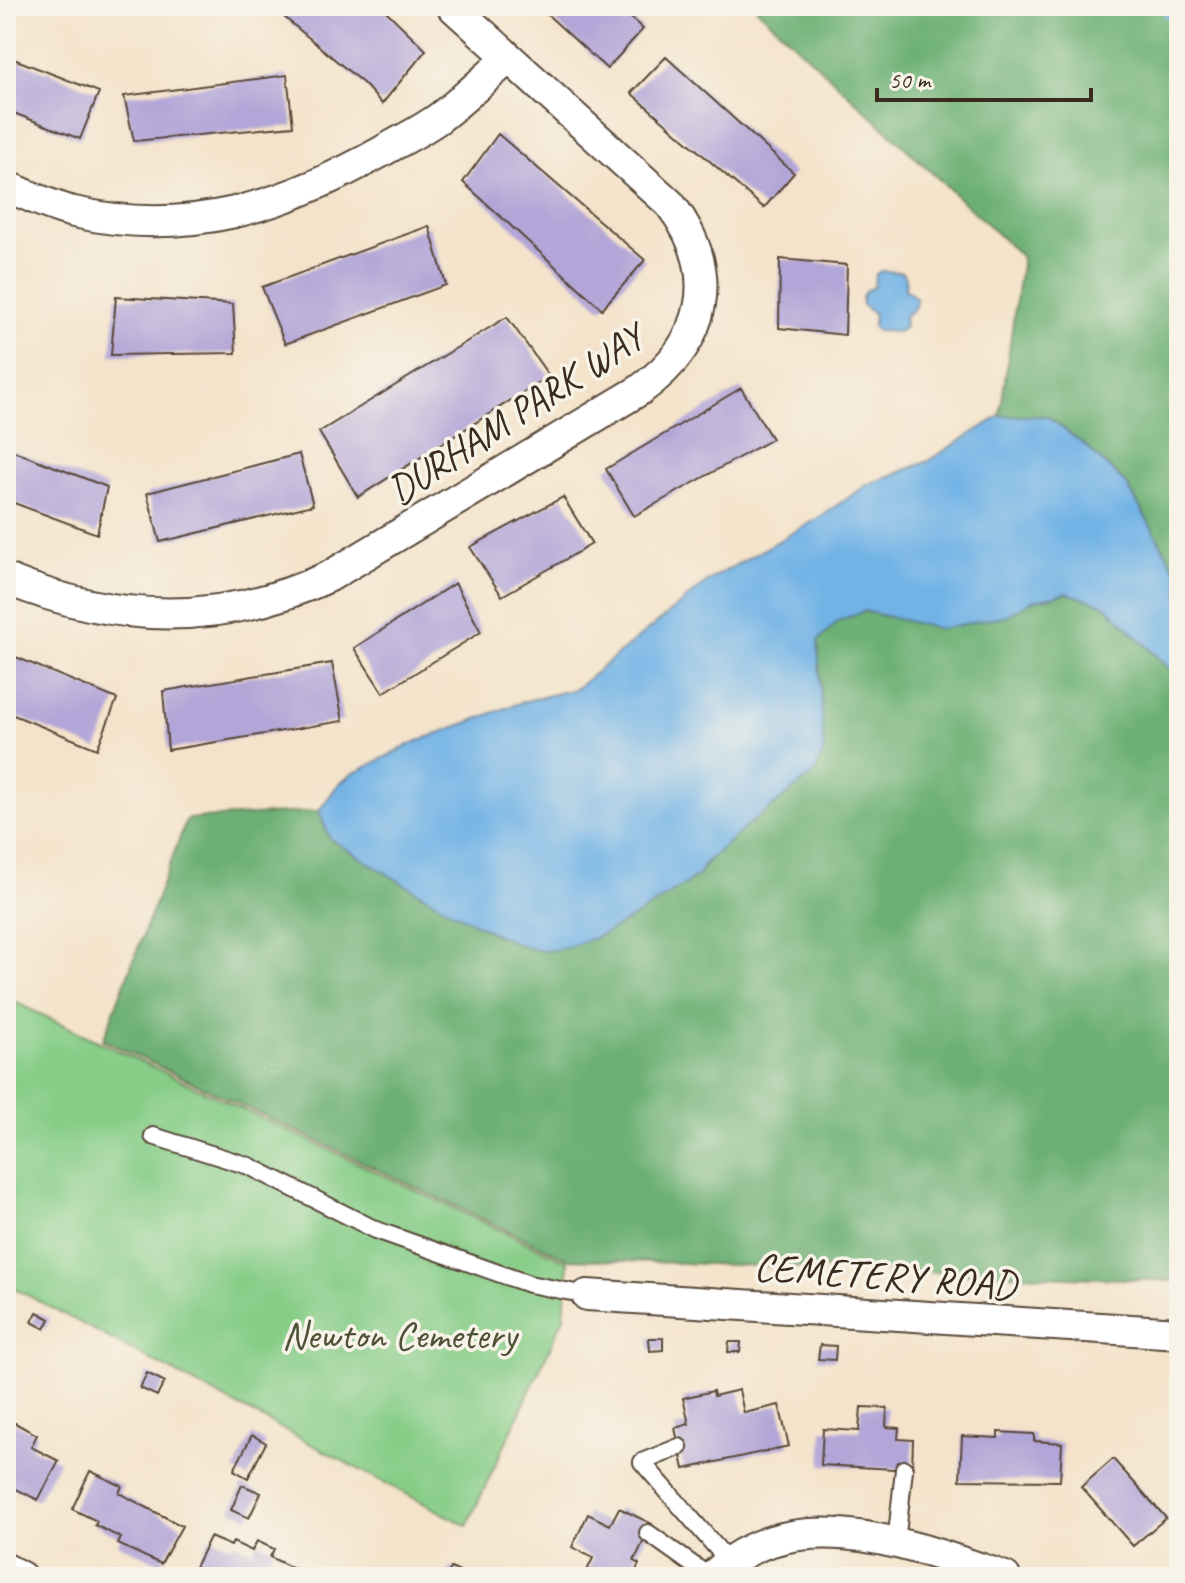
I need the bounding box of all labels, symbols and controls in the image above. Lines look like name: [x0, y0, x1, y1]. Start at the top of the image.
scale bar: [877, 52, 1091, 102]
text: 50 m: [889, 65, 932, 95]
street label: DURHAM PARK WAY: [378, 310, 657, 515]
street label: CEMETERY ROAD: [752, 1242, 1020, 1310]
park label: Newton Cemetery: [282, 1310, 520, 1360]

